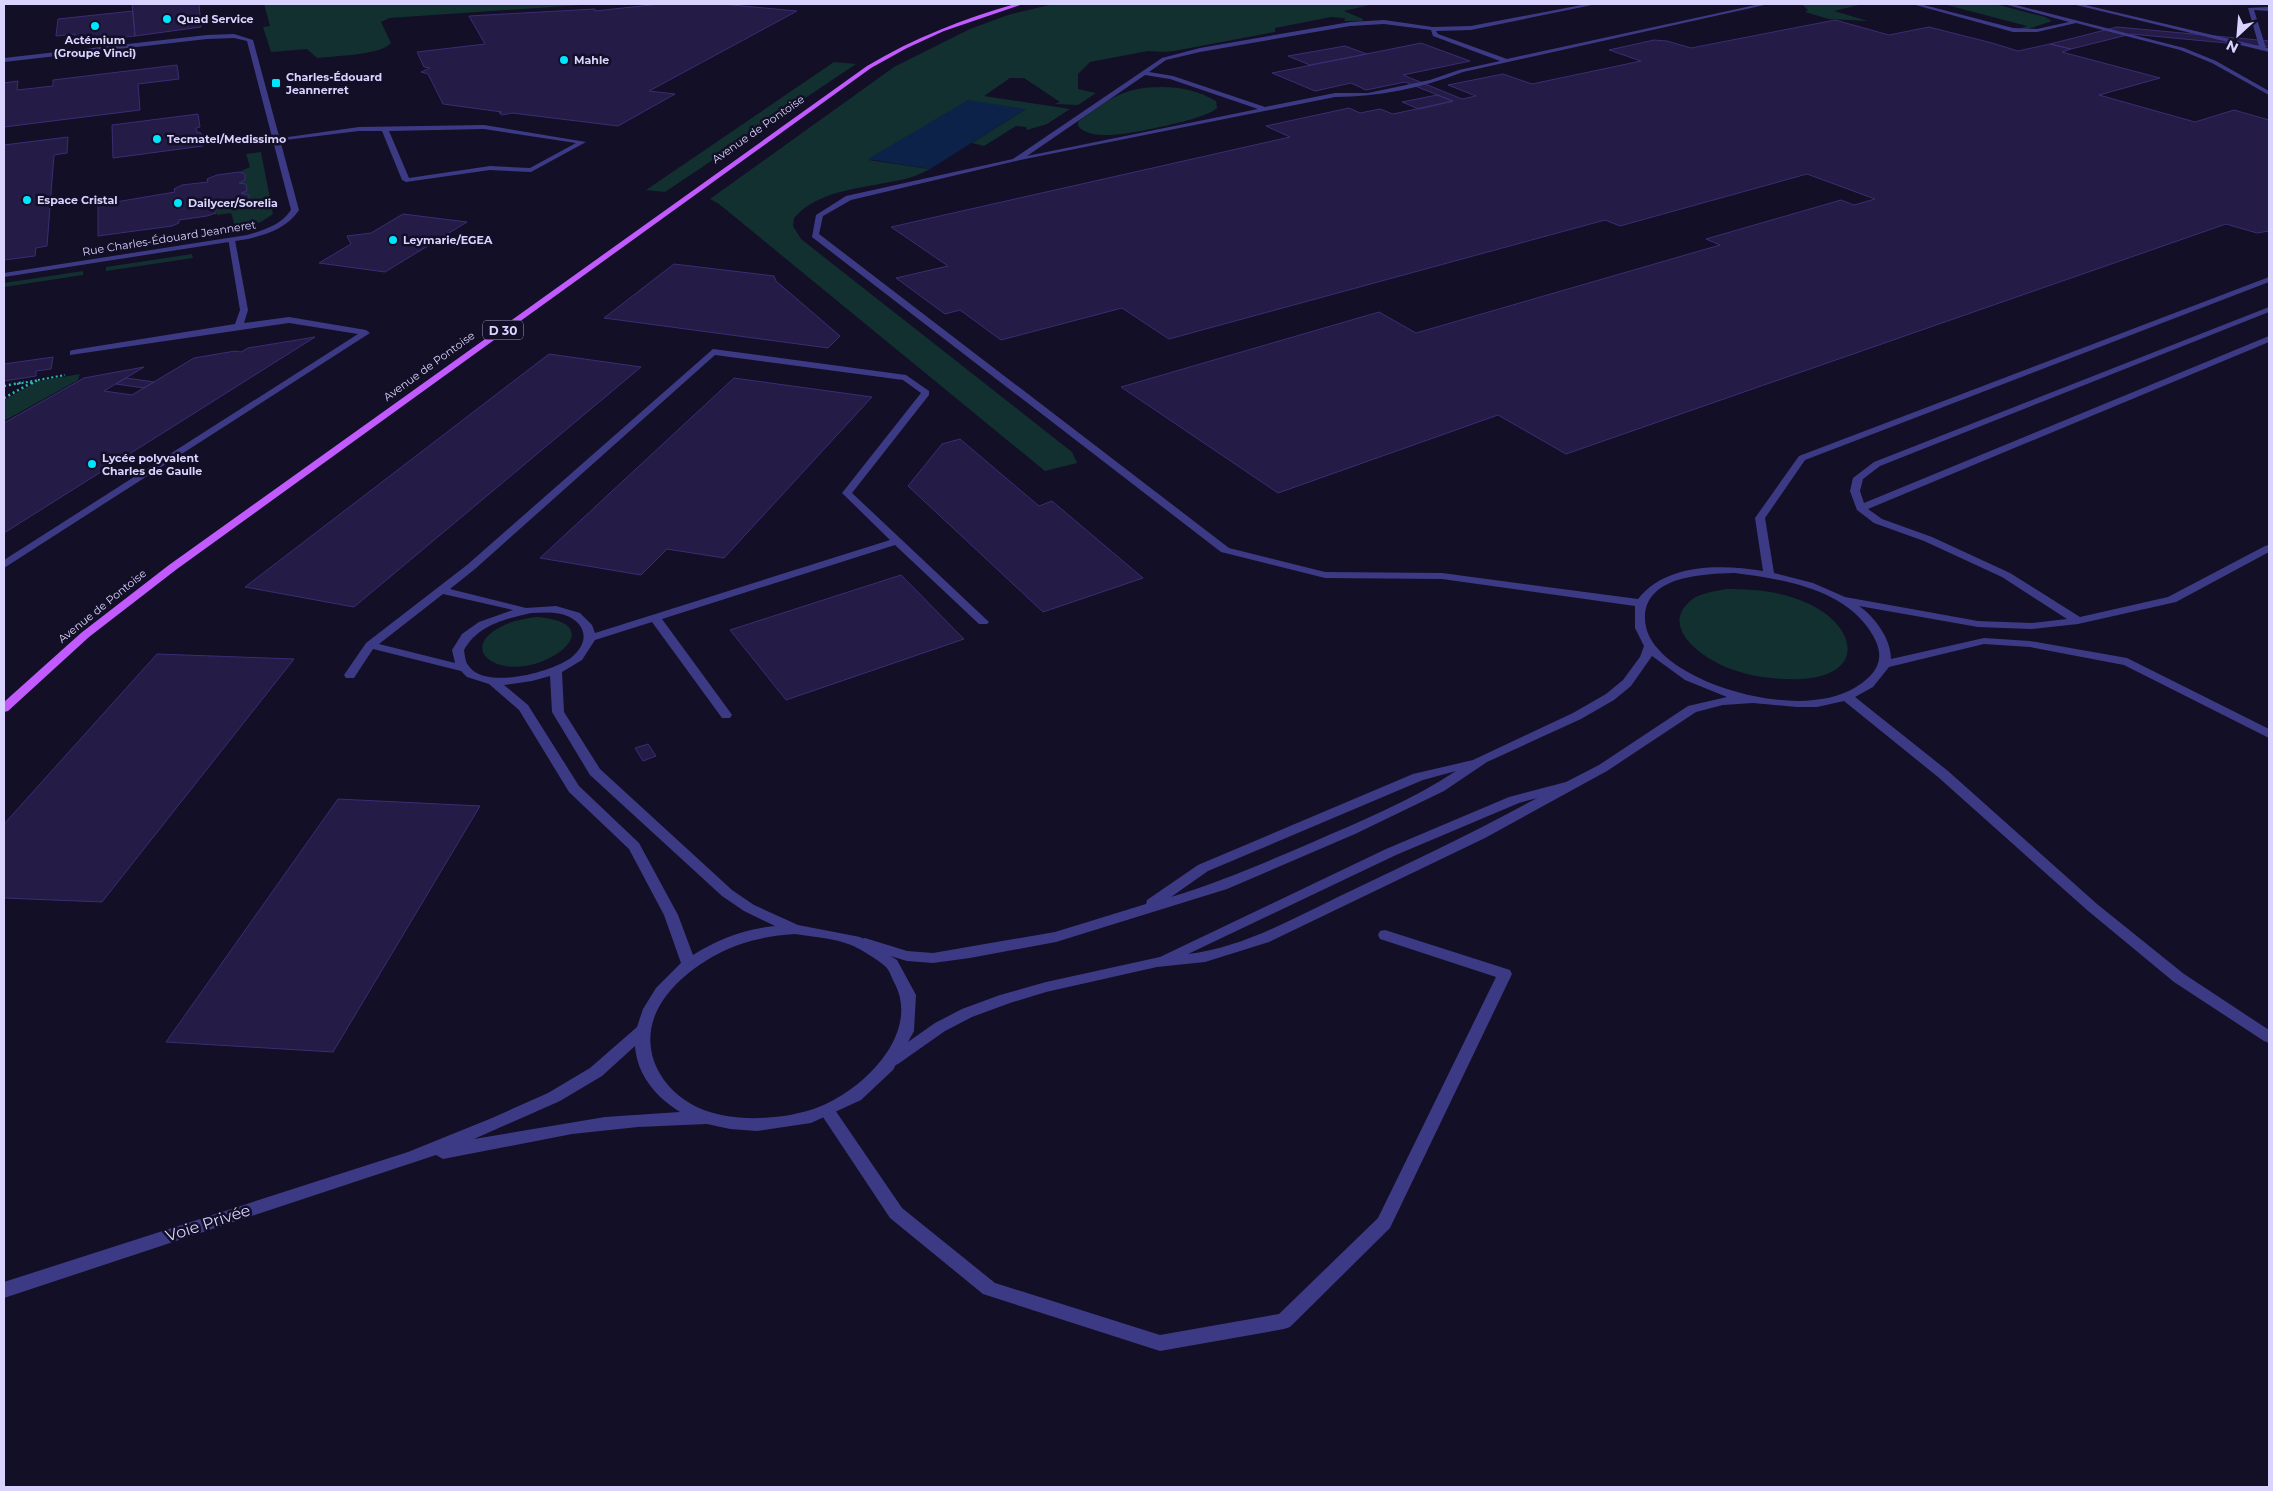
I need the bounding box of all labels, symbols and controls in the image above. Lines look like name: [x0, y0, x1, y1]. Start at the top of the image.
north arrow: [2213, 10, 2263, 60]
place label: Quad Service: [177, 12, 254, 26]
marker: Quad Service: [161, 13, 173, 25]
marker: Actémium (Groupe Vinci): [89, 20, 101, 32]
place label: Actémium (Groupe Vinci): [54, 33, 136, 60]
text: N: [2223, 36, 2241, 57]
place label: Mahle: [574, 53, 609, 67]
marker: Mahle: [558, 54, 570, 66]
place label: Charles-Édouard Jeannerret: [285, 70, 382, 97]
marker: Charles-Édouard Jeannerret: [270, 77, 282, 89]
street label: Avenue de Pontoise: [709, 92, 807, 166]
place label: Tecmatel/Medissimo: [167, 132, 286, 146]
marker: Tecmatel/Medissimo: [151, 133, 163, 145]
place label: Espace Cristal: [37, 193, 117, 207]
marker: Espace Cristal: [21, 194, 33, 206]
place label: Dailycer/Sorelia: [188, 196, 278, 210]
marker: Dailycer/Sorelia: [172, 197, 184, 209]
street label: Rue Charles-Édouard Jeanneret: [81, 217, 257, 259]
place label: Leymarie/EGEA: [403, 233, 493, 247]
marker: Leymarie/EGEA: [387, 234, 399, 246]
road number: D 30: [483, 320, 523, 340]
street label: Avenue de Pontoise: [381, 328, 478, 404]
place label: Lycée polyvalent Charles de Gaulle: [102, 451, 202, 478]
marker: Lycée polyvalent Charles de Gaulle: [86, 458, 98, 470]
street label: Avenue de Pontoise: [55, 566, 149, 646]
street label: Voie Privée: [163, 1200, 253, 1246]

